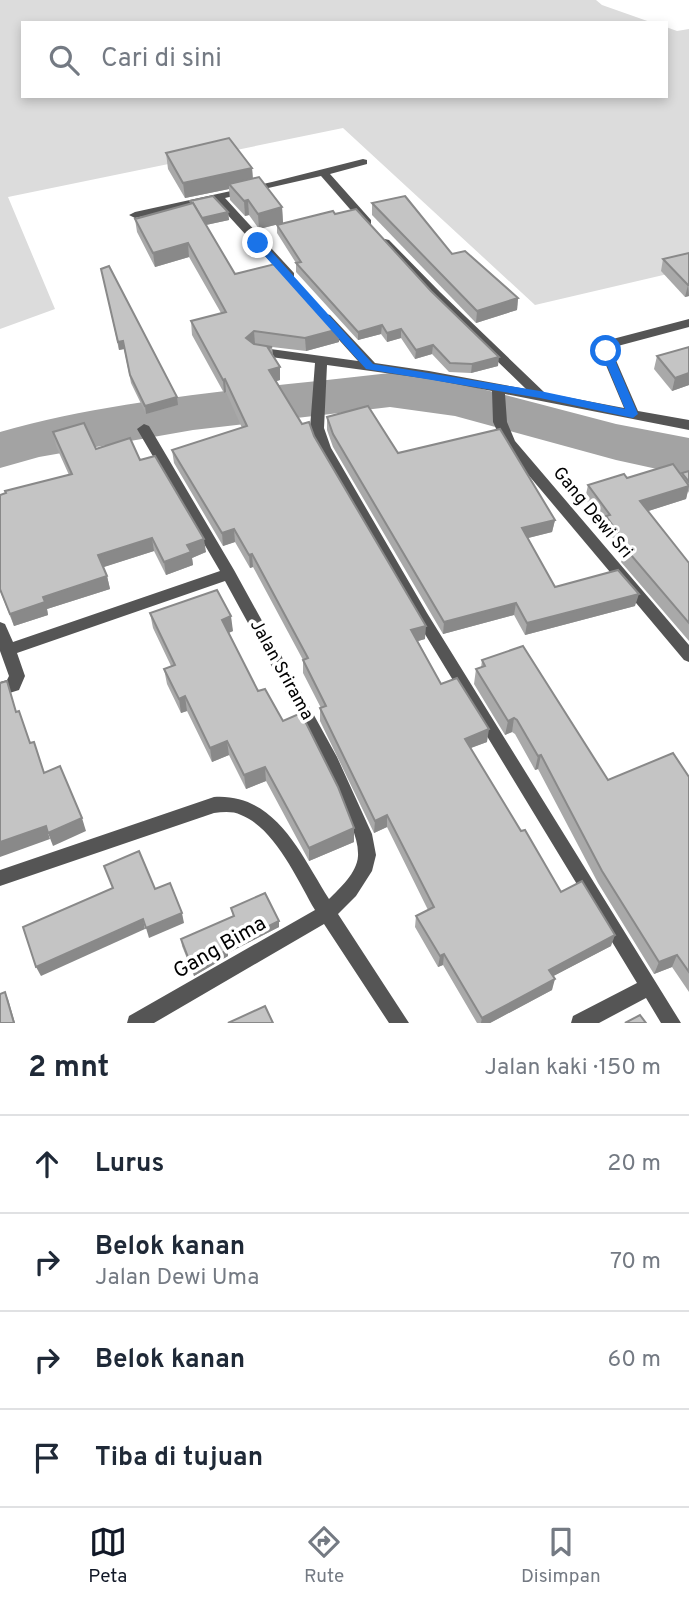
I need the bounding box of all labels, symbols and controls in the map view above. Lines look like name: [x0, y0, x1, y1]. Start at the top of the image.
search box: [21, 21, 668, 98]
icon: search: [45, 41, 83, 79]
text: Cari di sini: [101, 43, 222, 76]
route end: [242, 227, 273, 258]
route start: [590, 335, 621, 366]
street label: Gang Dewi Sri: [547, 463, 637, 563]
street label: Jalan Srirama: [244, 616, 318, 724]
street label: Gang Bima: [169, 911, 271, 985]
text: 2 mnt: [28, 1050, 109, 1087]
text: Jalan kaki · 150 m: [484, 1054, 661, 1083]
icon: ahead: [28, 1145, 66, 1183]
text: Lurus: [95, 1148, 164, 1181]
text: 20 m: [607, 1150, 661, 1179]
text: Belok kanan: [95, 1231, 245, 1264]
icon: right: [28, 1243, 66, 1281]
text: 70 m: [610, 1248, 661, 1277]
text: Jalan Dewi Uma: [95, 1264, 259, 1293]
icon: right: [28, 1341, 66, 1379]
text: Belok kanan: [95, 1344, 245, 1377]
text: 60 m: [608, 1346, 661, 1375]
icon: arrive: [28, 1439, 66, 1477]
text: Tiba di tujuan: [95, 1442, 263, 1475]
tab: Peta: [88, 1523, 127, 1589]
tab: Rute: [304, 1523, 344, 1589]
tab: Disimpan: [521, 1523, 601, 1589]

